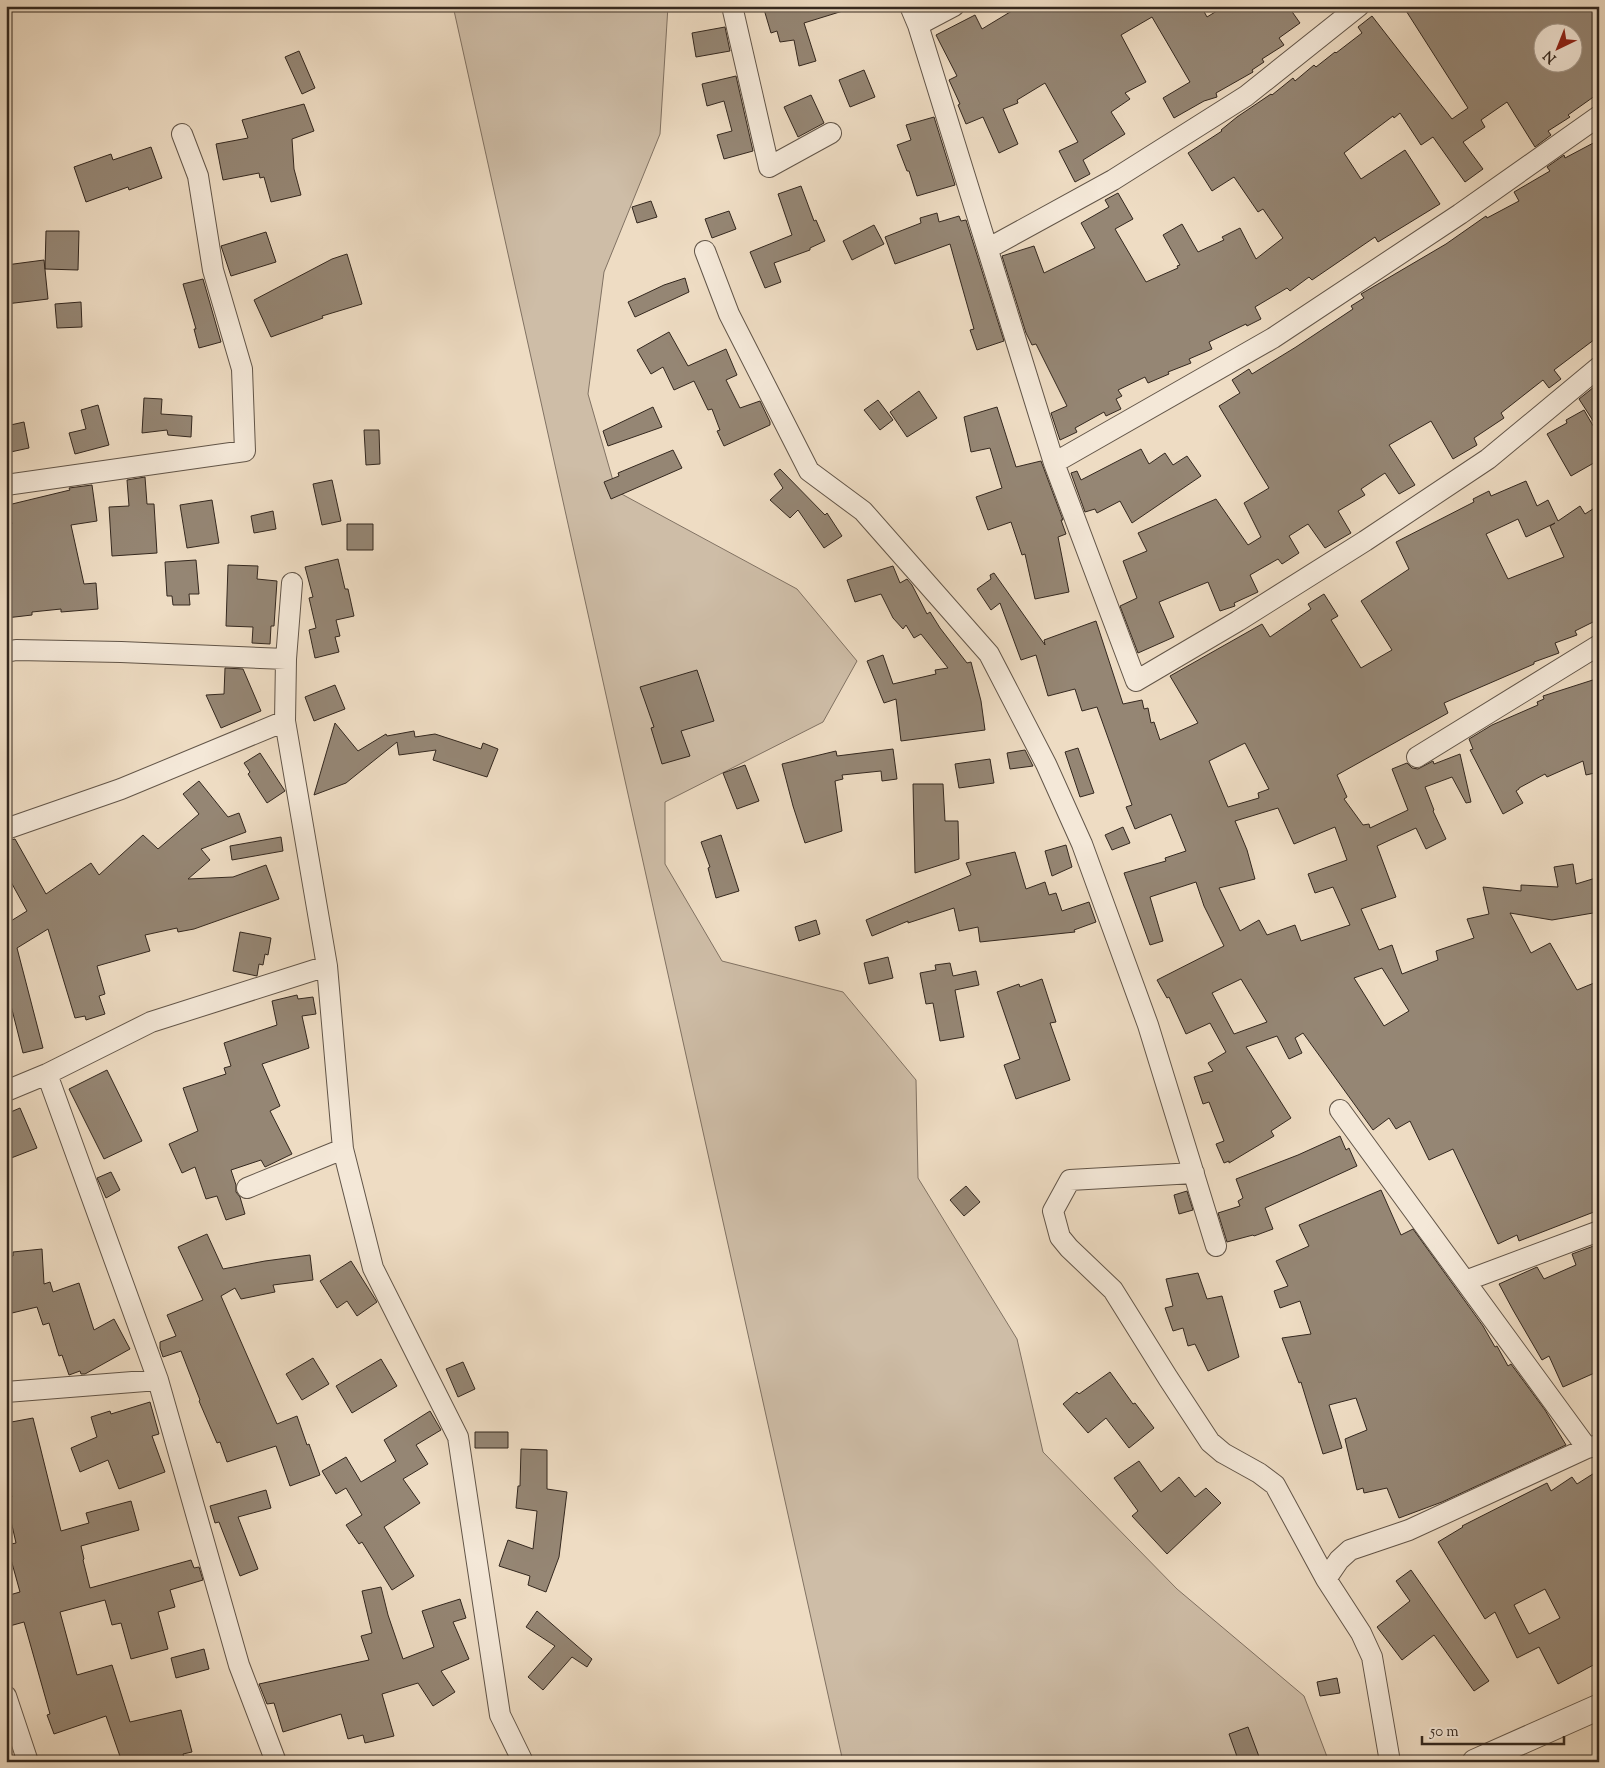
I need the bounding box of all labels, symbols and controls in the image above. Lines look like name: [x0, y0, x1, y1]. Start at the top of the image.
north arrow: [1532, 22, 1582, 72]
text: N: [1540, 45, 1561, 67]
scale bar: [1422, 1713, 1565, 1745]
text: 50 m: [1429, 1722, 1459, 1743]

